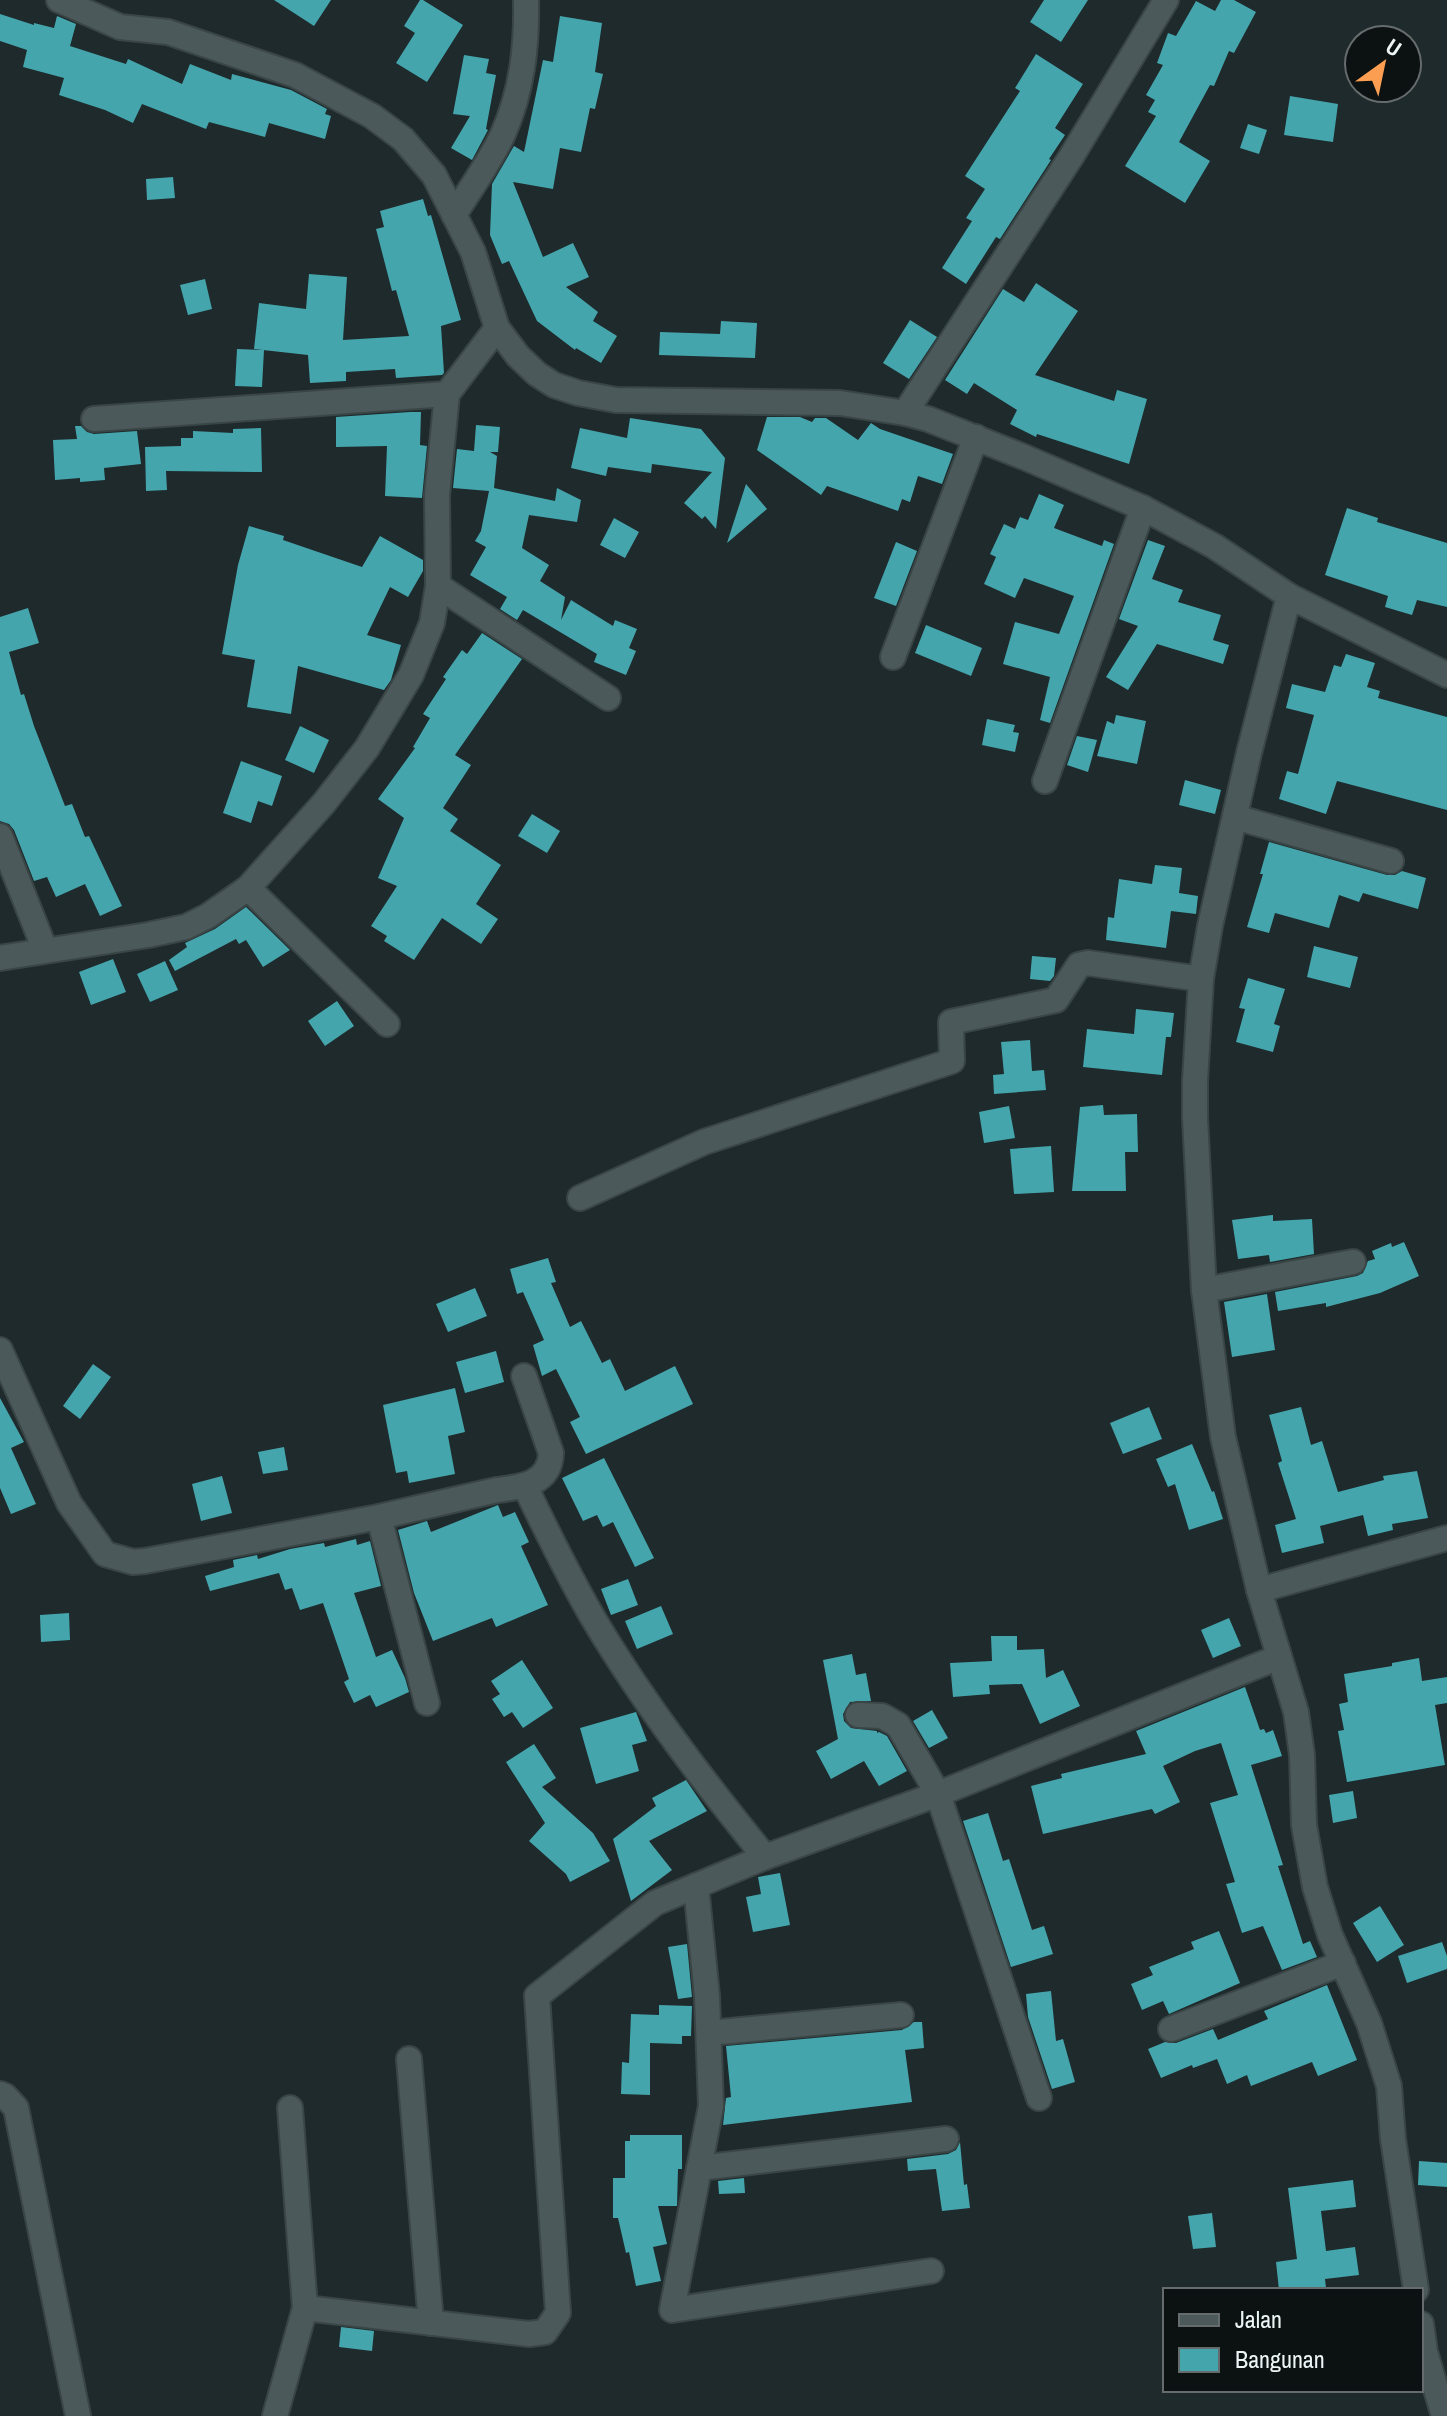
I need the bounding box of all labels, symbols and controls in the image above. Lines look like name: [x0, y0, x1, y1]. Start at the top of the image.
north arrow: [1343, 24, 1423, 104]
text: U: [1380, 31, 1408, 63]
legend: [1163, 2288, 1423, 2392]
text: Jalan: [1235, 2303, 1282, 2335]
text: Bangunan: [1235, 2343, 1325, 2375]

